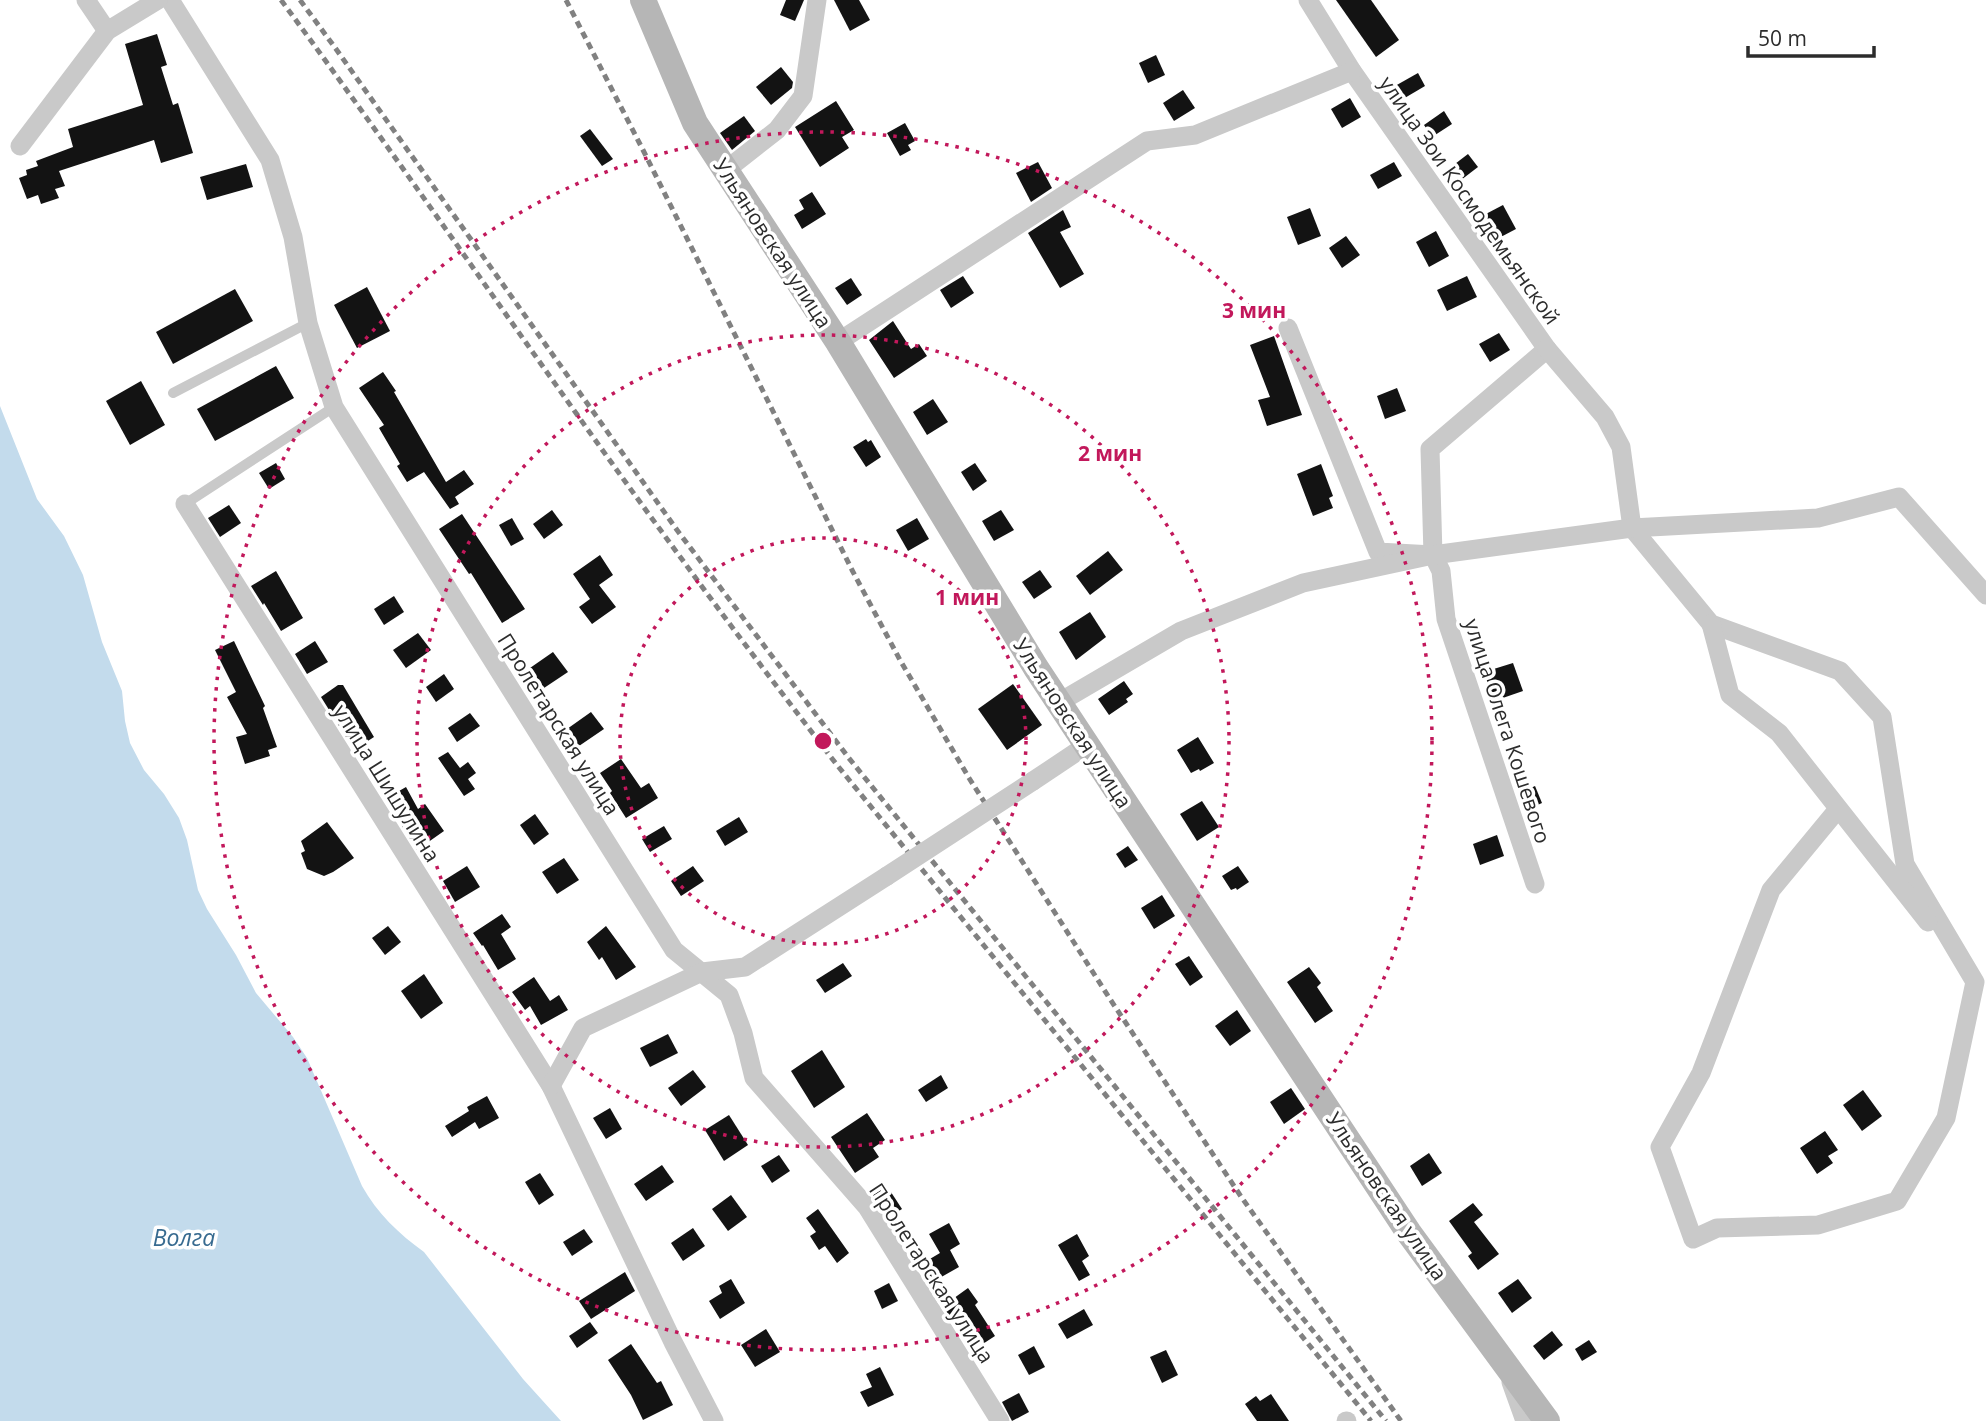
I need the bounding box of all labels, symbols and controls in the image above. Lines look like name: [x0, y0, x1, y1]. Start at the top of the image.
scale bar: [1748, 14, 1874, 58]
text: 50 m: [1758, 24, 1807, 52]
street label: улица Зои Космодемьянской: [1373, 70, 1567, 330]
street label: Ульяновская улица: [708, 153, 838, 333]
text: 3 мин: [1222, 296, 1286, 324]
text: 2 мин: [1078, 439, 1142, 467]
text: 1 мин: [935, 583, 999, 611]
street label: улица Олега Кошевого: [1458, 615, 1558, 847]
street label: Пролетарская улица: [492, 628, 626, 820]
street label: Ульяновская улица: [1008, 633, 1138, 813]
street label: улица Шишулина: [327, 699, 447, 867]
centre of rings: [811, 729, 835, 753]
street label: Ульяновская улица: [1320, 1106, 1454, 1286]
street label: Пролетарская улица: [863, 1178, 1001, 1368]
water label: Волга: [153, 1221, 215, 1253]

